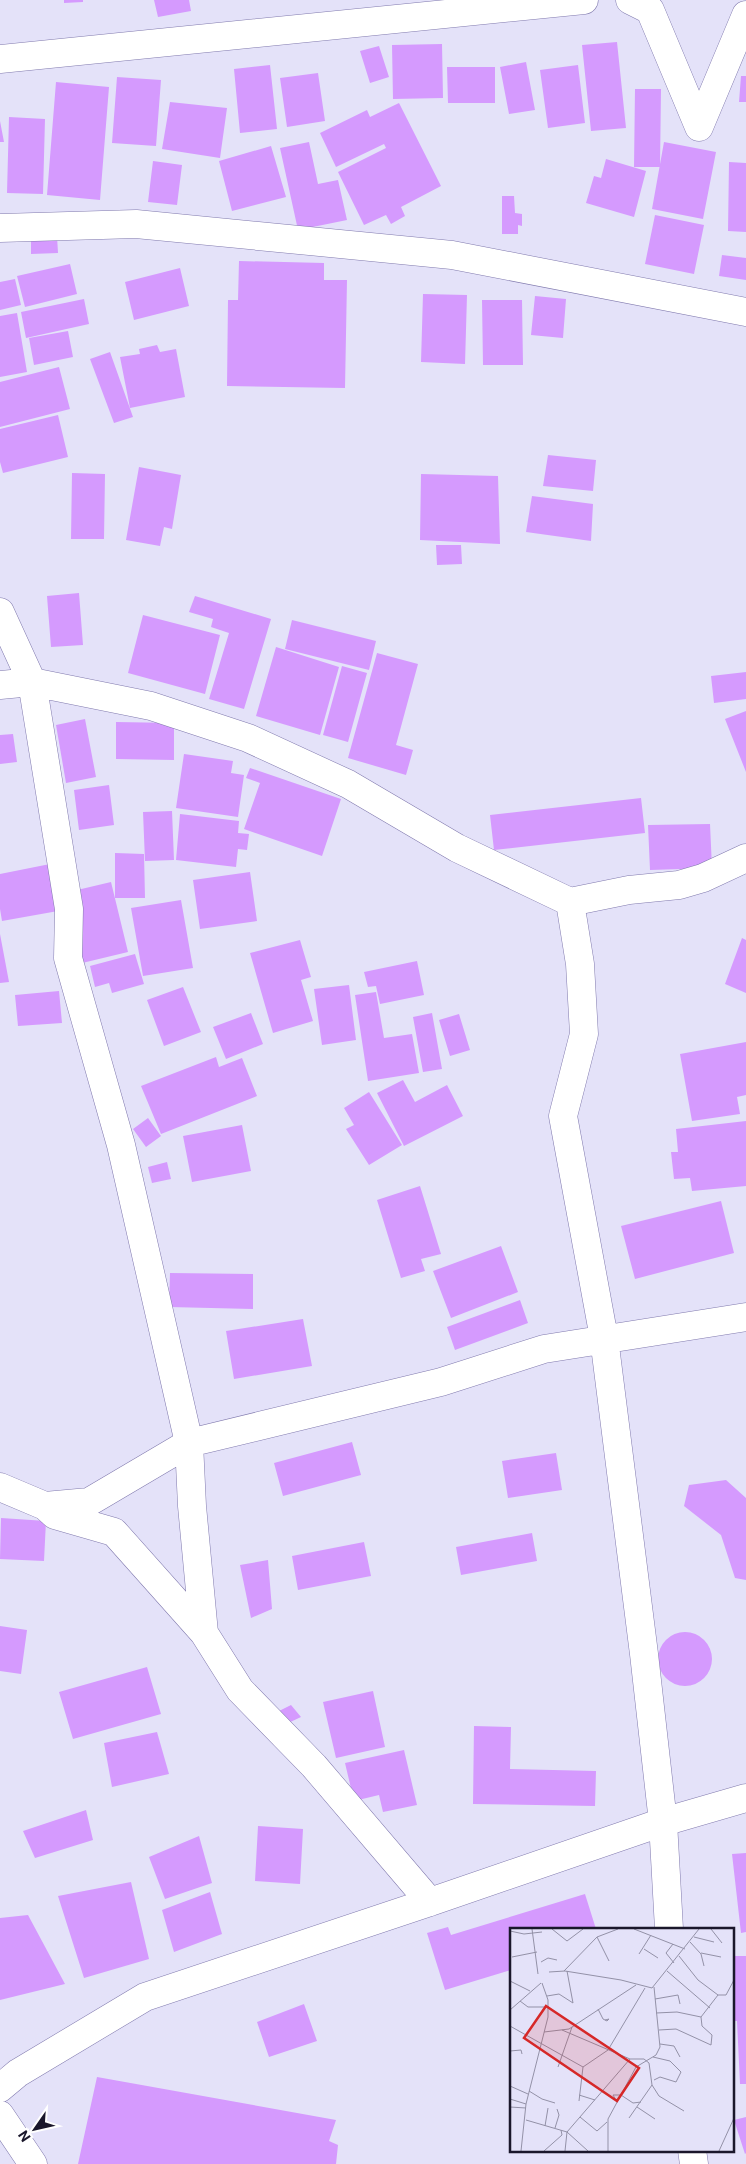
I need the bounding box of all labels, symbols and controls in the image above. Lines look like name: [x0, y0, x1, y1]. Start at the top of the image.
inset map: [510, 1928, 734, 2152]
north arrow: [10, 2104, 60, 2154]
text: N: [15, 2128, 34, 2145]

